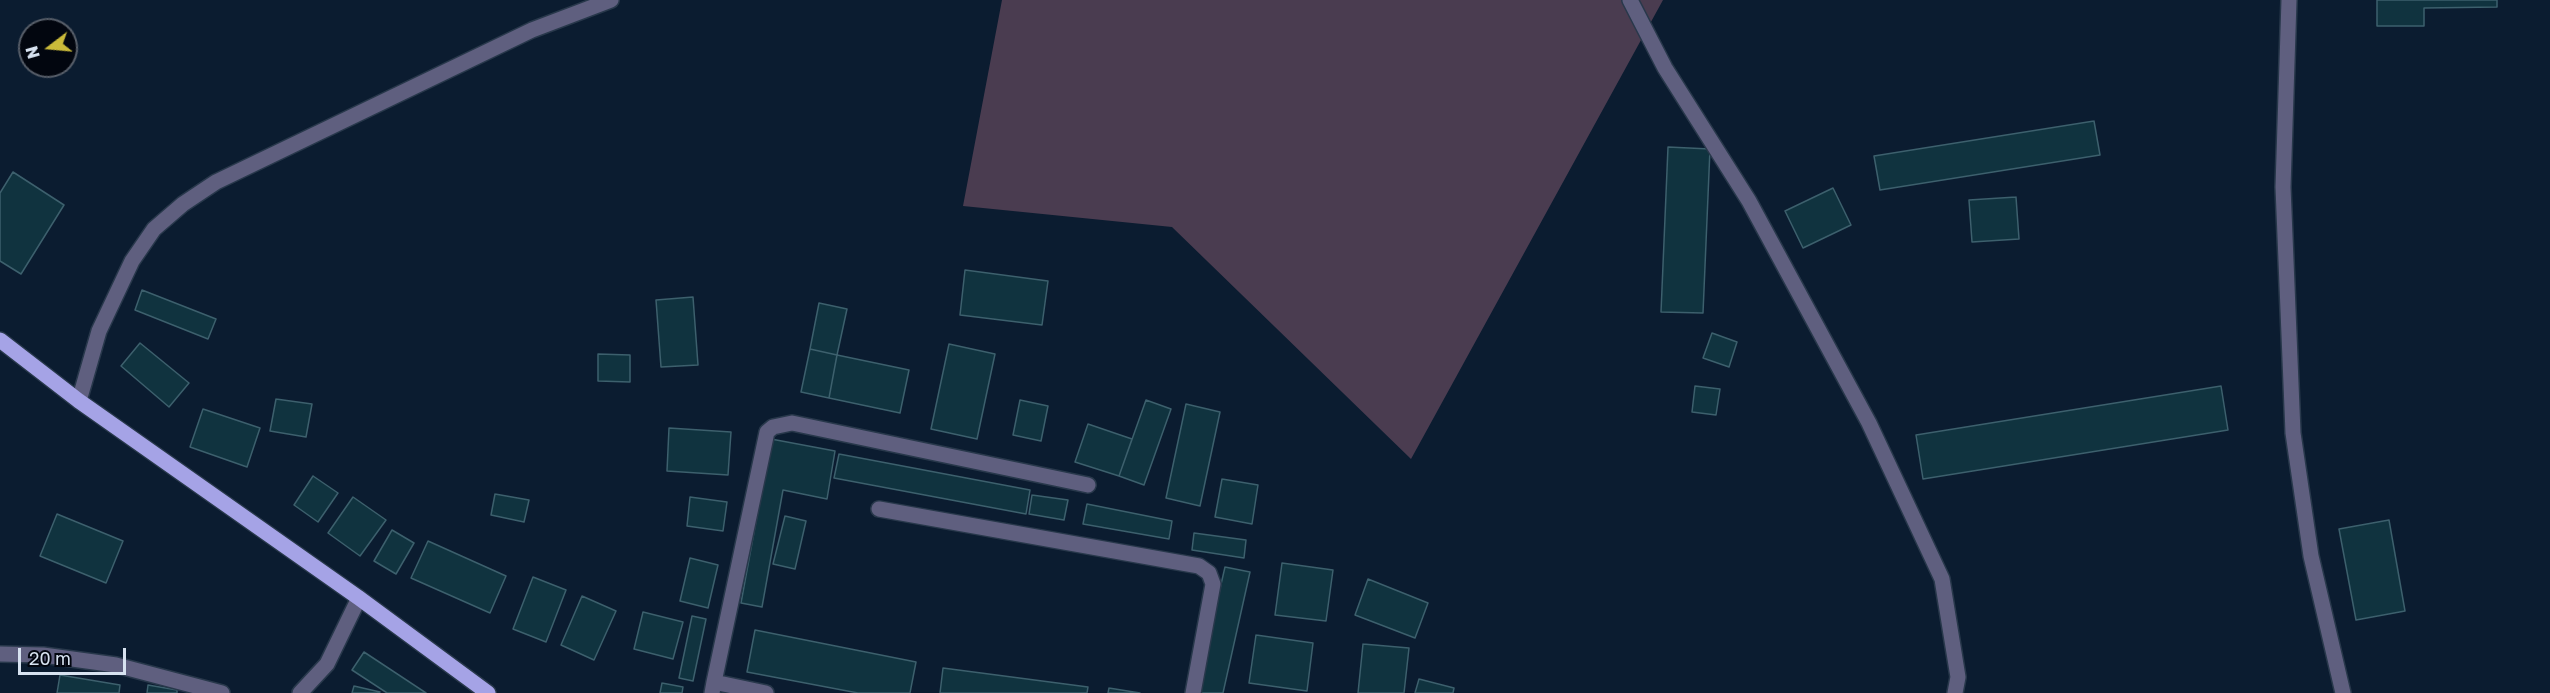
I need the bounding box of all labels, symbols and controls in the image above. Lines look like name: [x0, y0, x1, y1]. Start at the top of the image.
north arrow: [18, 18, 78, 78]
text: N: [21, 44, 44, 61]
scale bar: [21, 636, 129, 674]
text: 20 m: [29, 647, 71, 669]

